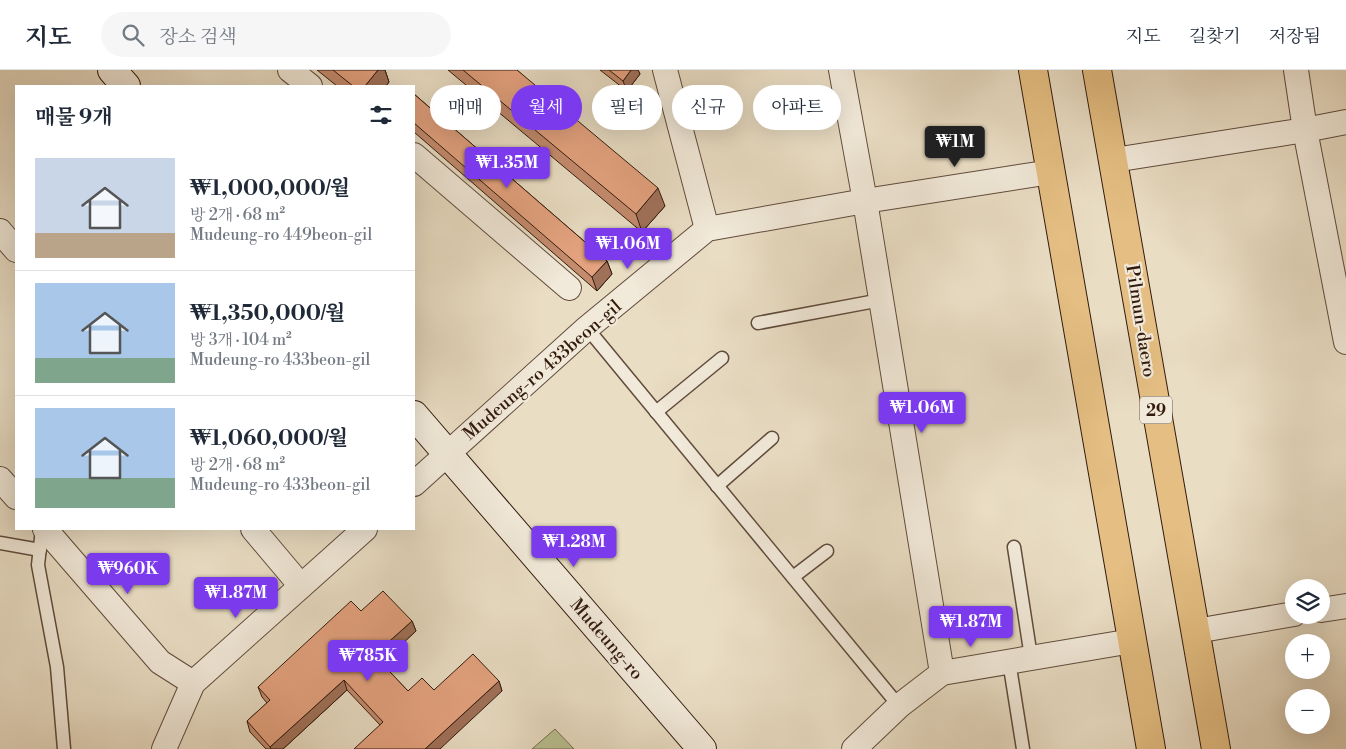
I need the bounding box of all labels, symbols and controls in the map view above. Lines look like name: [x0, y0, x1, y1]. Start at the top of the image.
search box: [101, 12, 451, 57]
icon: search: [119, 21, 147, 49]
text: 지도: [25, 23, 71, 53]
text: 장소 검색: [159, 25, 237, 49]
text: 지도: [1126, 25, 1161, 48]
text: 길찾기: [1189, 25, 1241, 48]
text: 저장됨: [1269, 25, 1321, 48]
chip: 매매: [430, 85, 501, 130]
chip: 월세: [511, 85, 582, 130]
chip: 필터: [592, 85, 662, 130]
chip: 신규: [672, 85, 743, 130]
chip: 아파트: [753, 85, 841, 130]
icon: filters: [367, 101, 395, 129]
text: 매물 9개: [35, 105, 112, 131]
pin: ₩1M: [931, 126, 979, 168]
text: ₩1M: [936, 132, 974, 152]
pin: ₩1.35M: [466, 146, 548, 189]
text: ₩1.35M: [476, 153, 538, 173]
text: ₩1,000,000/월: [190, 176, 350, 202]
icon: home: [75, 178, 135, 238]
text: 방 2개 · 68 m²: [190, 205, 285, 225]
text: Mudeung-ro 449beon-gil: [190, 225, 372, 245]
pin: ₩1.06M: [587, 228, 669, 270]
text: ₩1.06M: [596, 234, 660, 254]
street label: Pilmun-daero: [1120, 263, 1161, 379]
street label: Mudeung-ro 433beon-gil: [458, 295, 627, 446]
text: ₩1,350,000/월: [190, 301, 345, 327]
icon: home: [75, 303, 135, 363]
text: 방 3개 · 104 m²: [190, 330, 292, 350]
text: Mudeung-ro 433beon-gil: [190, 350, 370, 370]
pin: ₩1.06M: [881, 392, 963, 434]
road number: 29: [1140, 396, 1172, 424]
text: ₩1.06M: [890, 398, 954, 418]
text: ₩1,060,000/월: [190, 426, 348, 452]
icon: home: [75, 428, 135, 488]
text: 방 2개 · 68 m²: [190, 455, 285, 475]
text: Mudeung-ro 433beon-gil: [190, 475, 370, 495]
pin: ₩1.28M: [533, 526, 615, 568]
text: ₩1.28M: [542, 532, 606, 552]
pin: ₩960K: [93, 552, 163, 595]
text: ₩960K: [98, 559, 158, 579]
pin: ₩1.87M: [195, 576, 277, 619]
map controls: [1285, 579, 1330, 734]
button: layers: [1285, 579, 1330, 624]
text: ₩1.87M: [205, 583, 267, 603]
street label: Mudeung-ro: [565, 594, 648, 685]
pin: ₩1.87M: [930, 606, 1012, 648]
text: ₩1.87M: [940, 612, 1002, 632]
button: +: [1285, 634, 1330, 679]
pin: ₩785K: [333, 640, 403, 682]
text: ₩785K: [339, 646, 397, 666]
button: −: [1285, 689, 1330, 734]

